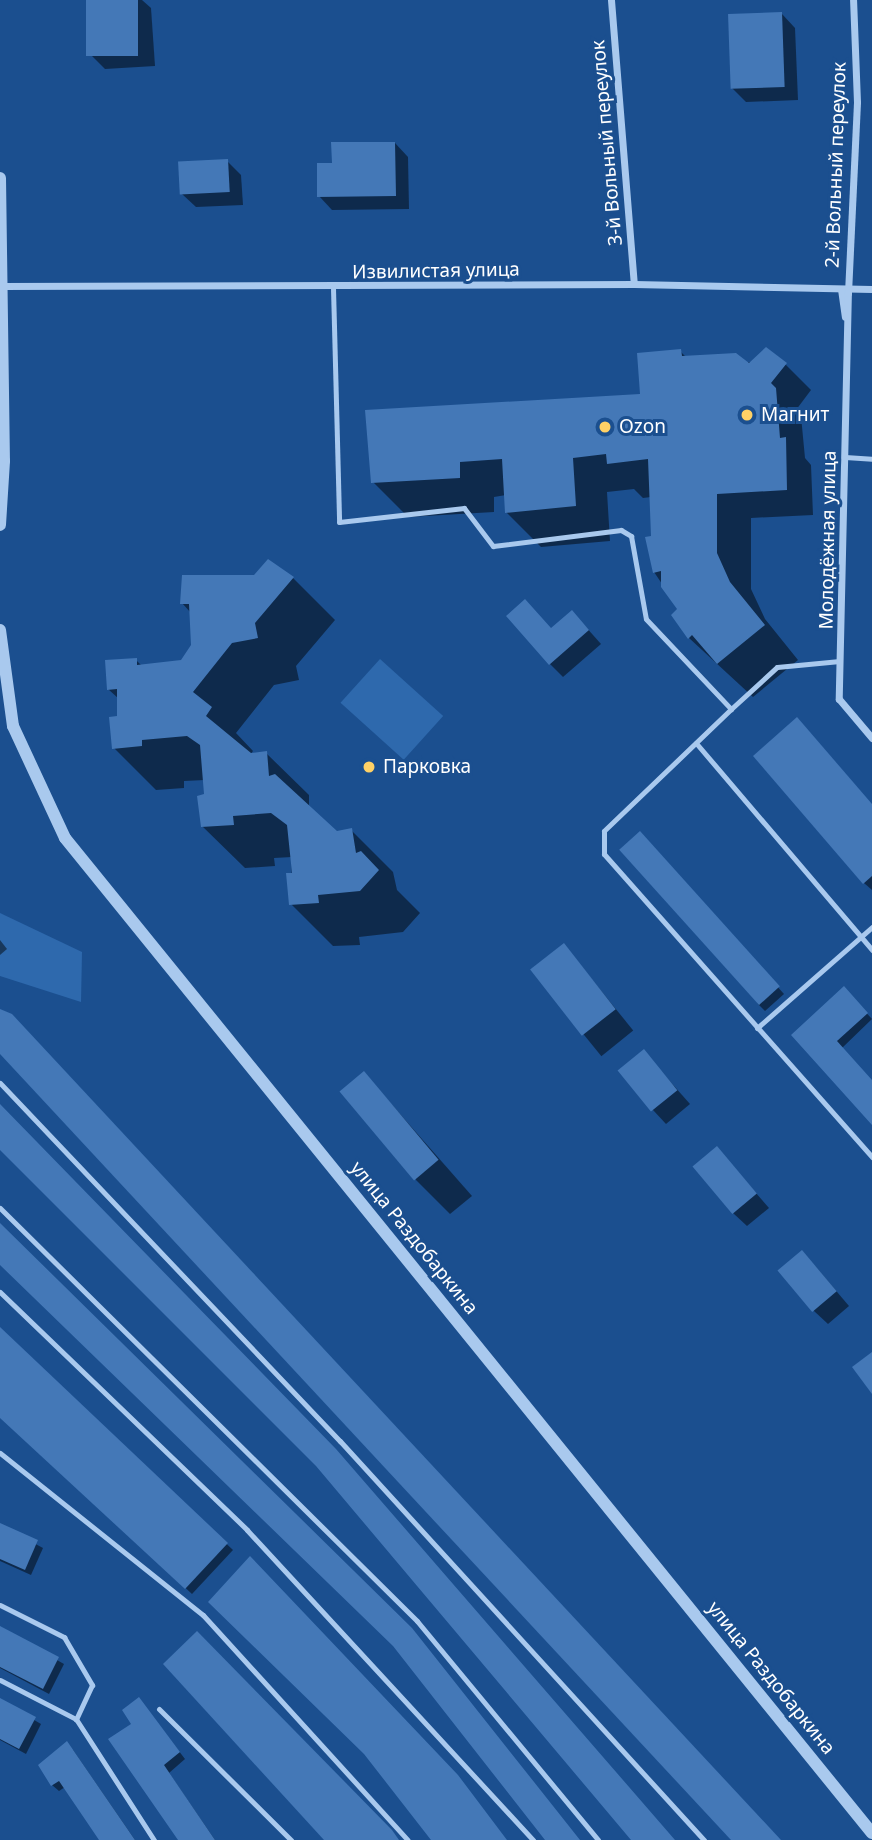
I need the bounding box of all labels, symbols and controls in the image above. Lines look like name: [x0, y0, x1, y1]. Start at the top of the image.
street label: 3-й Вольный переулок: [587, 39, 627, 247]
street label: 2-й Вольный переулок: [821, 61, 851, 269]
street label: Извилистая улица: [352, 258, 520, 284]
place label: Магнит: [761, 404, 829, 426]
marker: Магнит: [739, 407, 755, 423]
place label: Ozon: [619, 416, 666, 438]
marker: Ozon: [597, 419, 613, 435]
street label: Молодёжная улица: [815, 450, 841, 630]
place label: Парковка: [383, 756, 471, 778]
marker: Парковка: [361, 759, 377, 775]
street label: улица Раздобаркина: [345, 1157, 483, 1319]
street label: улица Раздобаркина: [702, 1597, 840, 1759]

